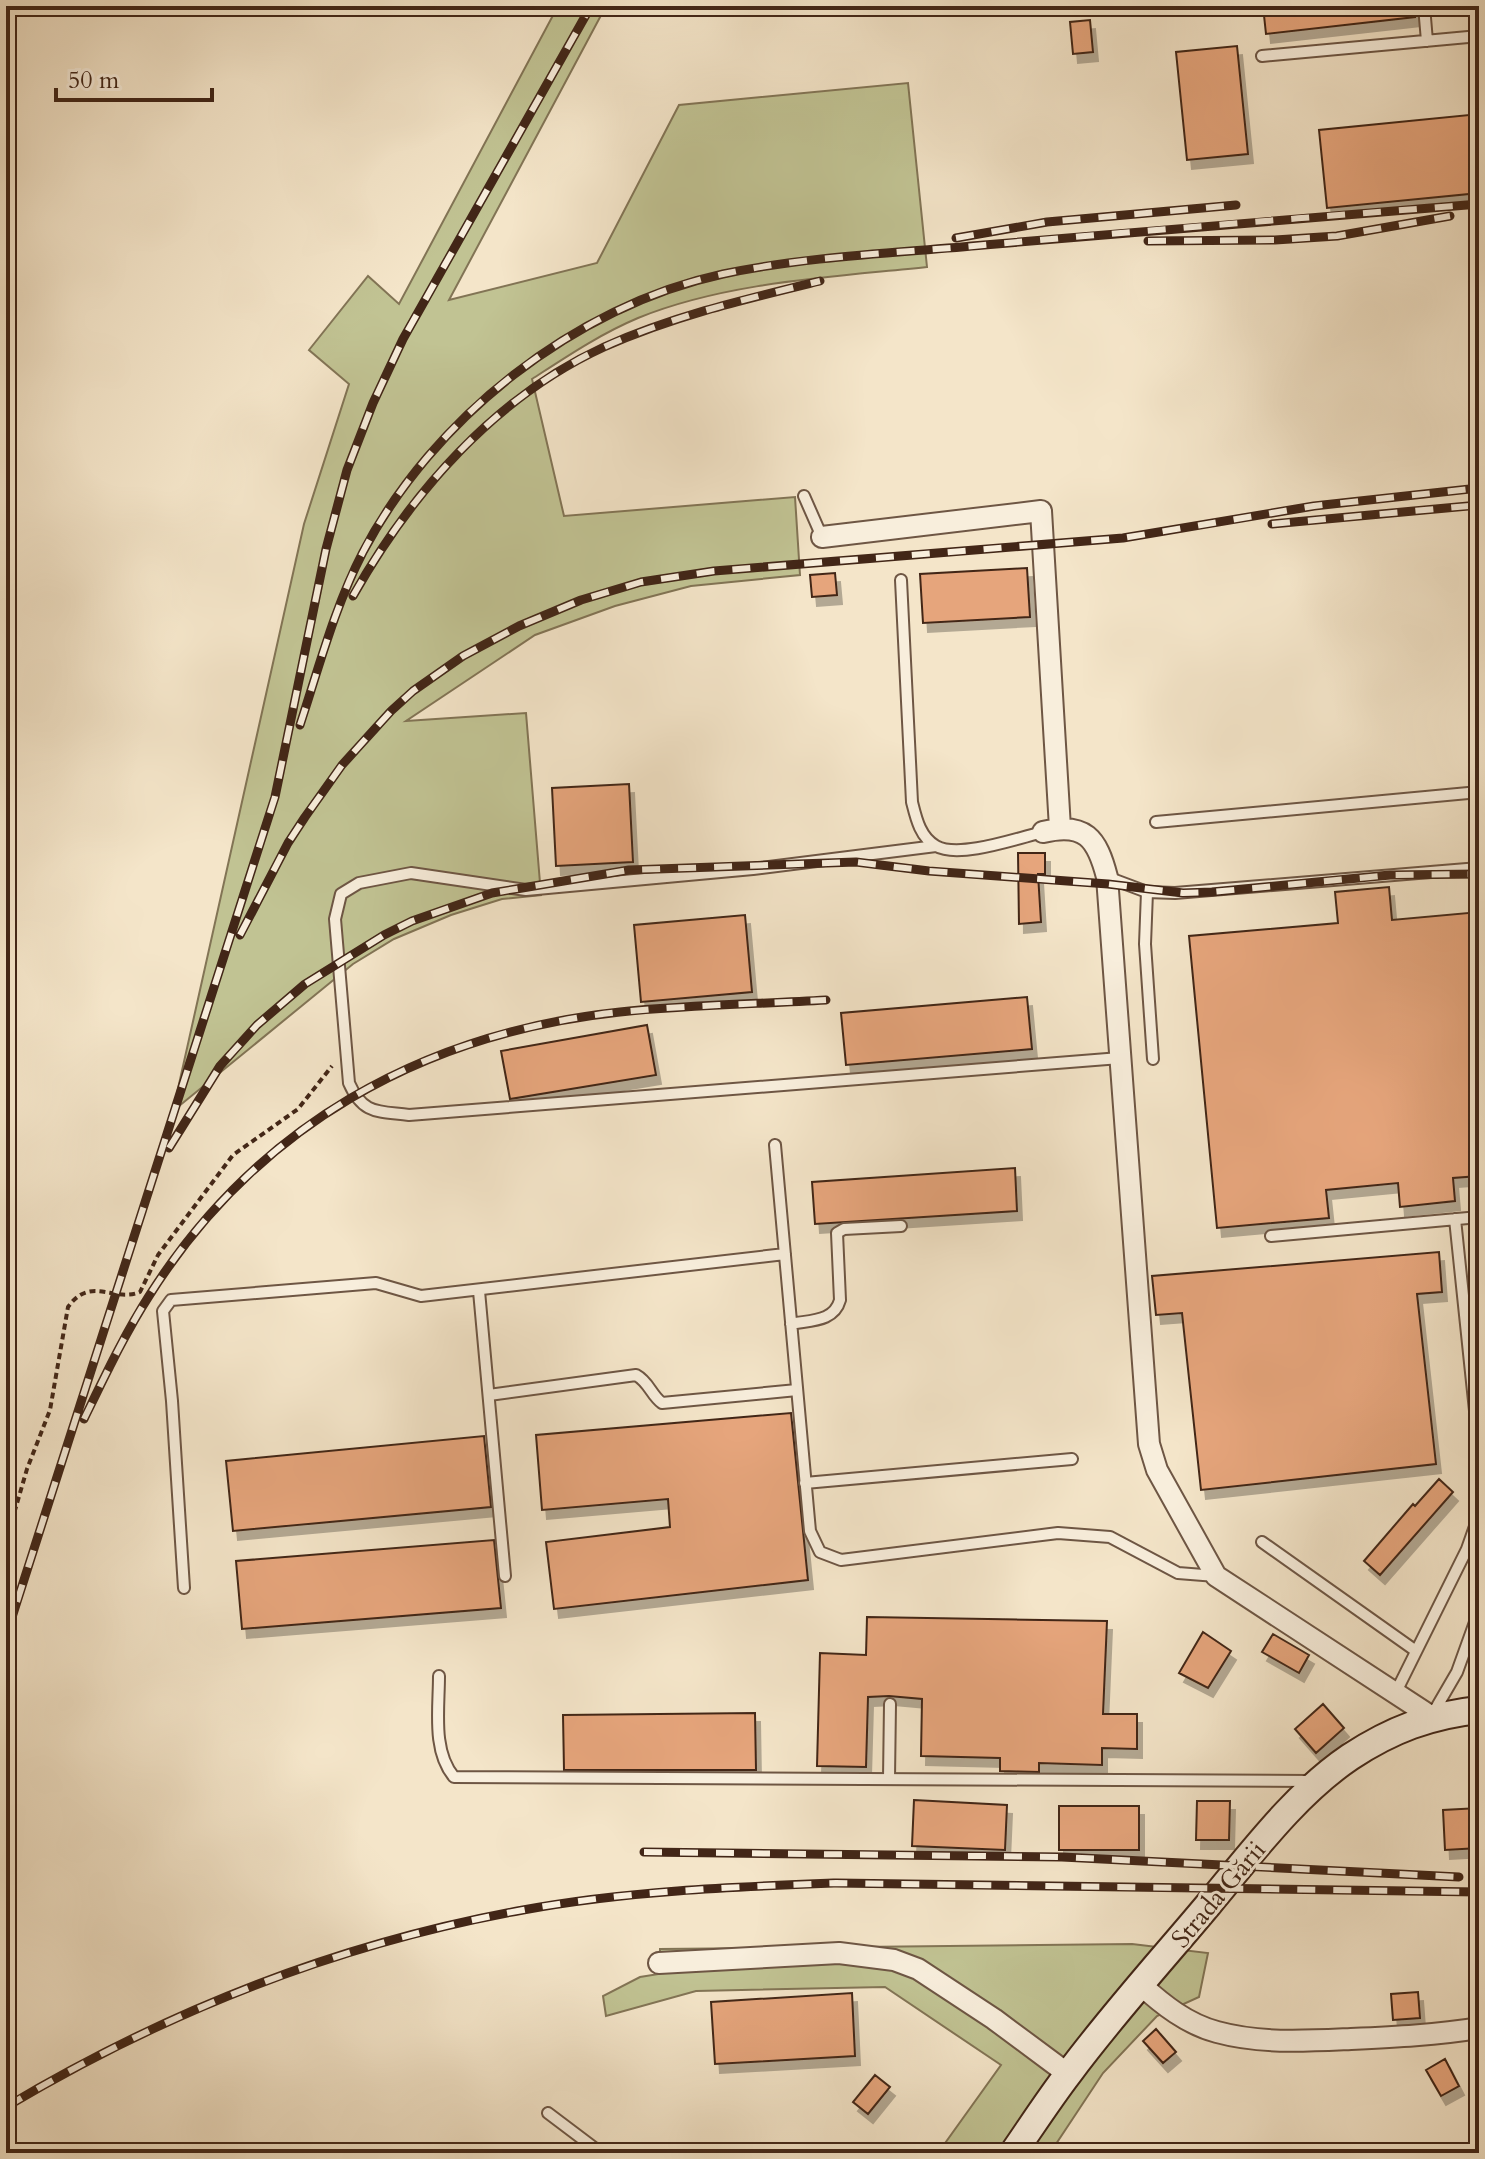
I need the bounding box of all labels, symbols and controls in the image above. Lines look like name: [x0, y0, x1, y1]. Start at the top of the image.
scale bar: [56, 52, 212, 102]
text: 50 m: [68, 64, 120, 97]
street label: Strada Gării: [1163, 1833, 1273, 1955]

